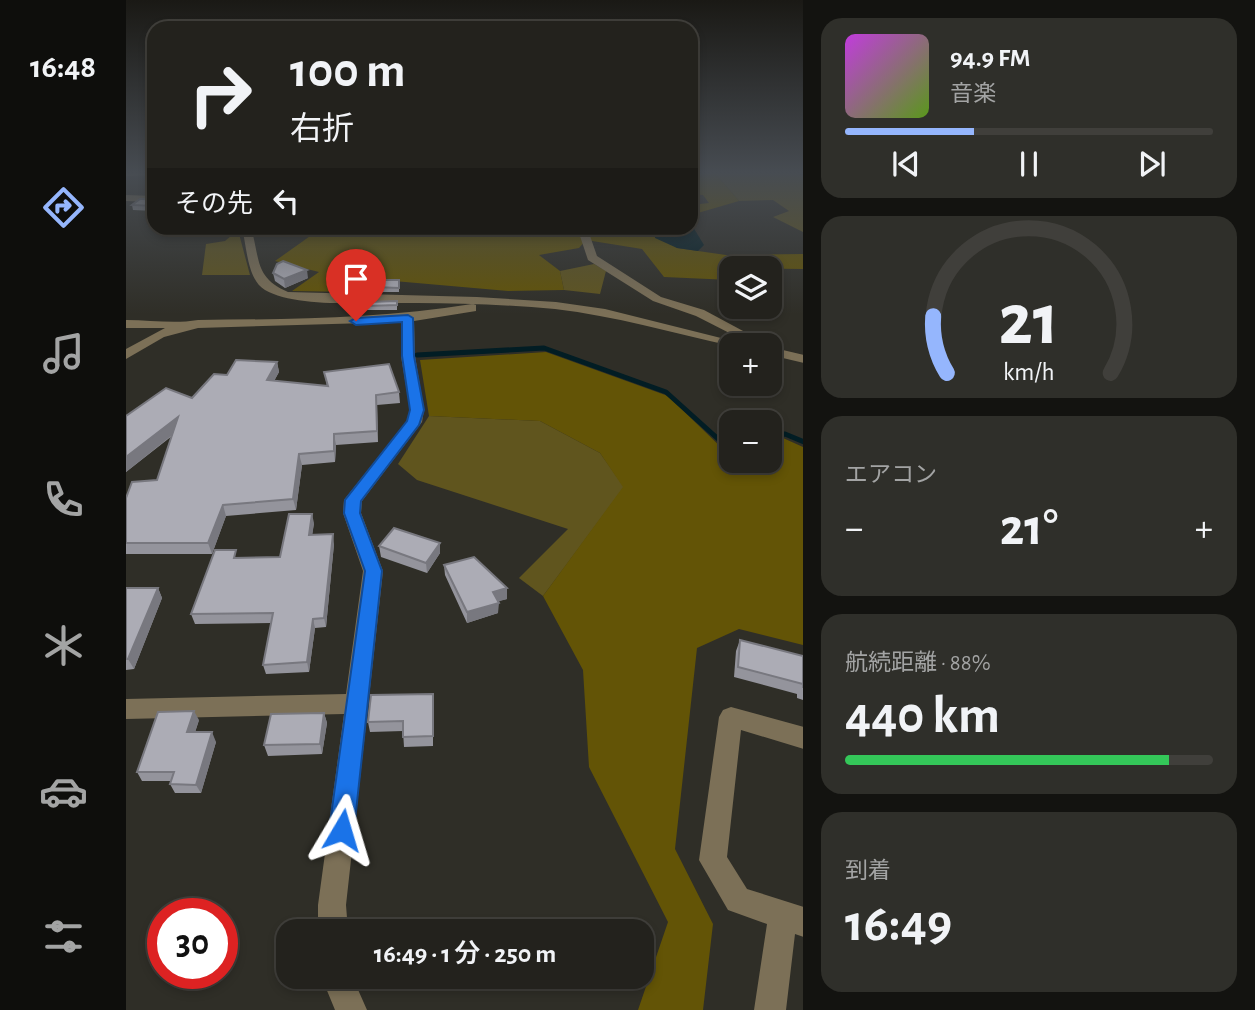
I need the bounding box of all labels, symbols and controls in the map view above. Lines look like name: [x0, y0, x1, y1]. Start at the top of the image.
text: 94.9 FM: [950, 45, 1030, 71]
text: 100 m: [290, 47, 406, 96]
icon: right: [175, 49, 266, 140]
text: 16:48: [30, 51, 96, 83]
text: 音楽: [950, 83, 996, 106]
text: 右折: [290, 113, 354, 145]
icon: previous: [887, 145, 925, 183]
icon: pause: [1010, 145, 1048, 183]
icon: next: [1133, 145, 1171, 183]
icon: left: [267, 182, 305, 220]
icon: directions: [39, 183, 88, 232]
text: その先: [175, 191, 253, 217]
pin: [326, 249, 386, 321]
map controls: [719, 256, 782, 473]
button: layers: [719, 256, 782, 319]
icon: arrive: [337, 260, 375, 298]
text: 21: [999, 285, 1059, 358]
icon: music: [39, 329, 88, 378]
button: +: [719, 333, 782, 396]
text: km/h: [1003, 360, 1055, 385]
button: −: [719, 410, 782, 473]
text: エアコン: [845, 464, 937, 487]
icon: phone: [39, 475, 88, 524]
text: 21°: [1000, 502, 1058, 554]
text: −: [845, 510, 863, 548]
text: +: [1195, 510, 1213, 548]
icon: climate: [39, 621, 88, 670]
text: 航続距離 · 88%: [845, 652, 991, 675]
text: 440 km: [845, 690, 1000, 742]
icon: car: [39, 767, 88, 816]
position arrow: [305, 793, 379, 867]
text: 到着: [845, 860, 891, 883]
speed limit sign: 30: [147, 898, 238, 989]
text: 16:49: [845, 898, 952, 950]
icon: filters: [39, 912, 88, 961]
text: 16:49 · 1 分 · 250 m: [374, 941, 556, 967]

